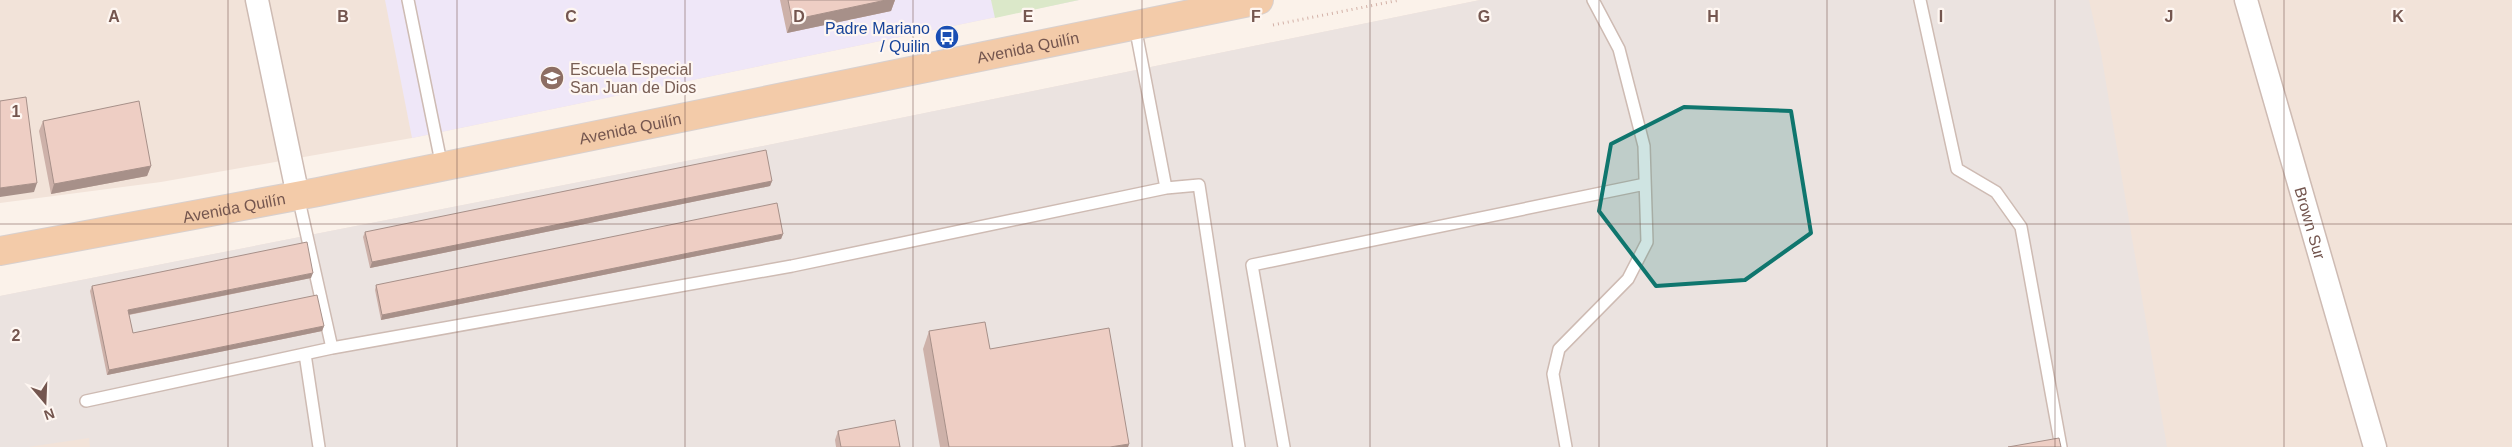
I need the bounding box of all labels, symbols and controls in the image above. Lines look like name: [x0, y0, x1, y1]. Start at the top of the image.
text: A: [108, 8, 120, 25]
text: B: [337, 8, 349, 25]
text: C: [565, 8, 577, 25]
text: D: [793, 8, 805, 25]
text: E: [1023, 8, 1034, 25]
text: F: [1251, 8, 1261, 25]
text: G: [1478, 8, 1490, 25]
text: H: [1707, 8, 1719, 25]
text: I: [1939, 8, 1943, 25]
text: J: [2165, 8, 2173, 25]
text: K: [2392, 8, 2404, 25]
place label: Padre Mariano / Quilin: [825, 20, 930, 55]
bus stop icon: Padre Mariano / Quilin: [934, 24, 960, 50]
street label: Avenida Quilín: [975, 28, 1081, 66]
place label: Escuela Especial San Juan de Dios: [570, 61, 696, 96]
school or university icon: Escuela Especial San Juan de Dios: [539, 65, 565, 91]
text: 1: [12, 103, 21, 120]
street label: Avenida Quilín: [578, 110, 683, 147]
street label: Brown Sur: [2292, 185, 2329, 262]
street label: Avenida Quilín: [181, 190, 287, 225]
text: 2: [12, 327, 21, 344]
north arrow: [20, 377, 70, 427]
text: N: [42, 405, 57, 424]

